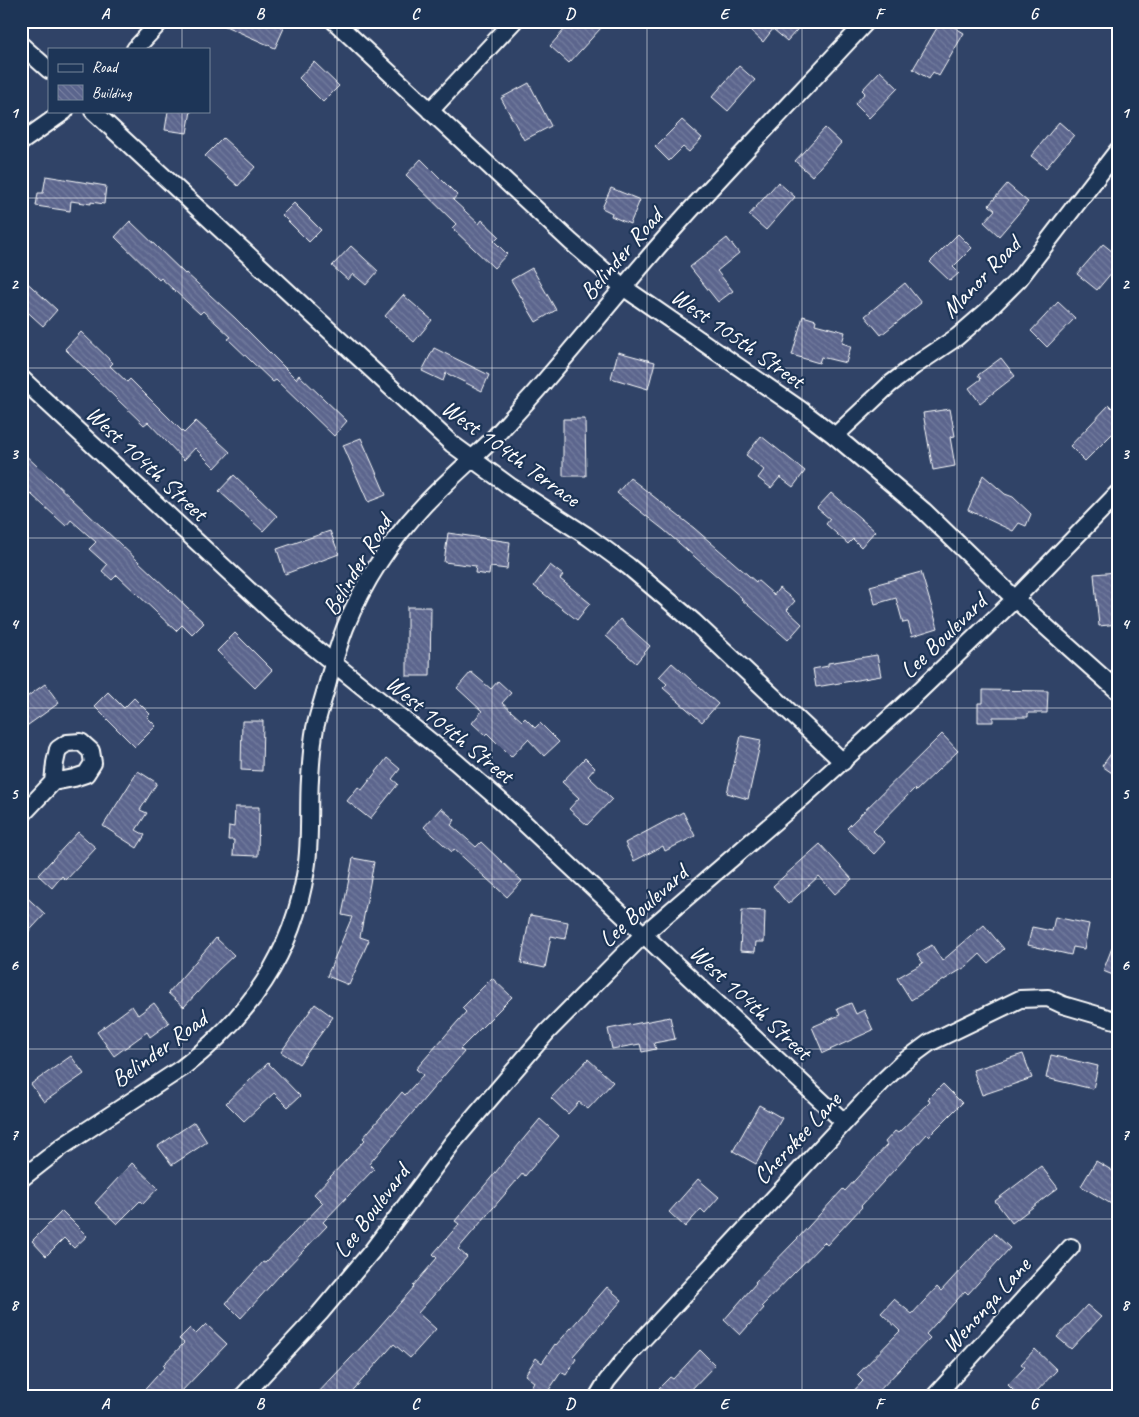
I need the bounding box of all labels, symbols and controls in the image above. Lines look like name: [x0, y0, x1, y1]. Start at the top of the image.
text: A: [101, 4, 111, 24]
text: B: [256, 4, 266, 24]
text: C: [411, 4, 421, 24]
text: D: [565, 4, 576, 24]
text: E: [720, 4, 731, 24]
text: F: [875, 4, 886, 24]
text: G: [1030, 4, 1040, 24]
legend: [48, 48, 210, 112]
text: Road: [92, 58, 119, 77]
text: Building: [92, 84, 132, 103]
text: 1: [10, 103, 19, 123]
text: 1: [1121, 103, 1130, 123]
street label: Belinder Road: [573, 199, 671, 306]
street label: Manor Road: [935, 227, 1030, 324]
text: 2: [10, 274, 19, 294]
text: 2: [1121, 274, 1130, 294]
street label: West 105th Street: [665, 281, 812, 396]
street label: West 104th Terrace: [436, 393, 588, 515]
street label: West 104th Street: [80, 399, 216, 529]
text: 3: [10, 444, 19, 464]
text: 3: [1121, 444, 1130, 464]
street label: Belinder Road: [315, 506, 400, 621]
street label: Lee Boulevard: [893, 585, 995, 685]
text: 4: [10, 614, 19, 634]
text: 4: [1121, 614, 1130, 634]
street label: West 104th Street: [380, 668, 522, 791]
text: 5: [11, 784, 20, 804]
text: 5: [1122, 784, 1131, 804]
street label: Lee Boulevard: [592, 856, 696, 954]
street label: West 104th Street: [684, 938, 820, 1068]
text: 6: [10, 955, 19, 975]
text: 6: [1121, 955, 1130, 975]
street label: Belinder Road: [105, 1002, 216, 1094]
street label: Cherokee Lane: [746, 1084, 849, 1191]
text: 7: [10, 1125, 19, 1145]
text: 7: [1121, 1125, 1130, 1145]
street label: Lee Boulevard: [326, 1156, 418, 1264]
street label: Wenonga Lane: [935, 1249, 1038, 1359]
text: 8: [10, 1295, 19, 1315]
text: 8: [1121, 1295, 1130, 1315]
text: A: [101, 1394, 111, 1414]
text: B: [256, 1394, 266, 1414]
text: C: [411, 1394, 421, 1414]
text: D: [565, 1394, 576, 1414]
text: E: [720, 1394, 731, 1414]
text: F: [875, 1394, 886, 1414]
text: G: [1030, 1394, 1040, 1414]

